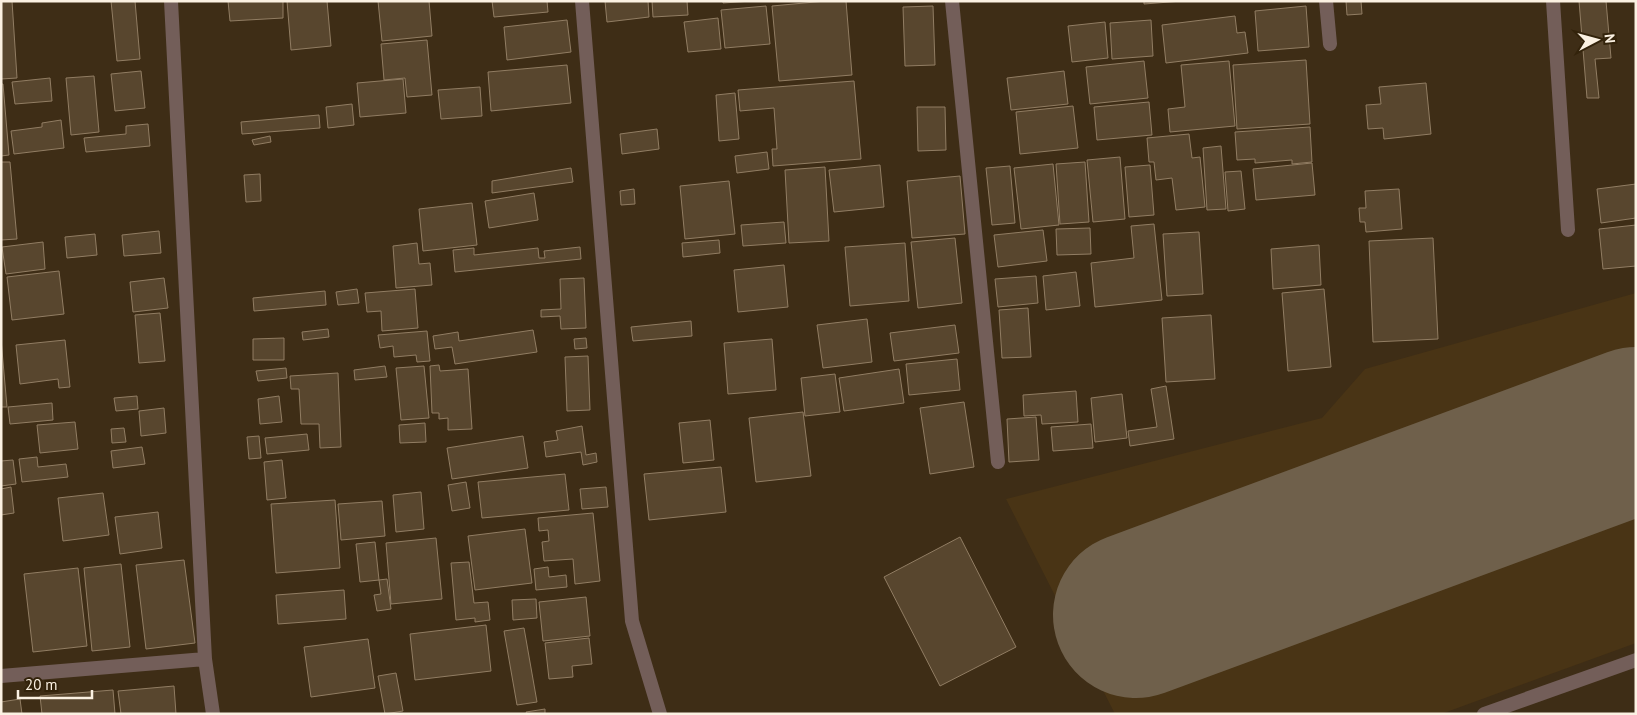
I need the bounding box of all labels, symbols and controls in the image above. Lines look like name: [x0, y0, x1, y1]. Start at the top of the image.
north arrow: [1572, 15, 1622, 65]
text: N: [1600, 33, 1619, 44]
scale bar: [18, 668, 91, 700]
text: 20 m: [25, 675, 58, 694]

